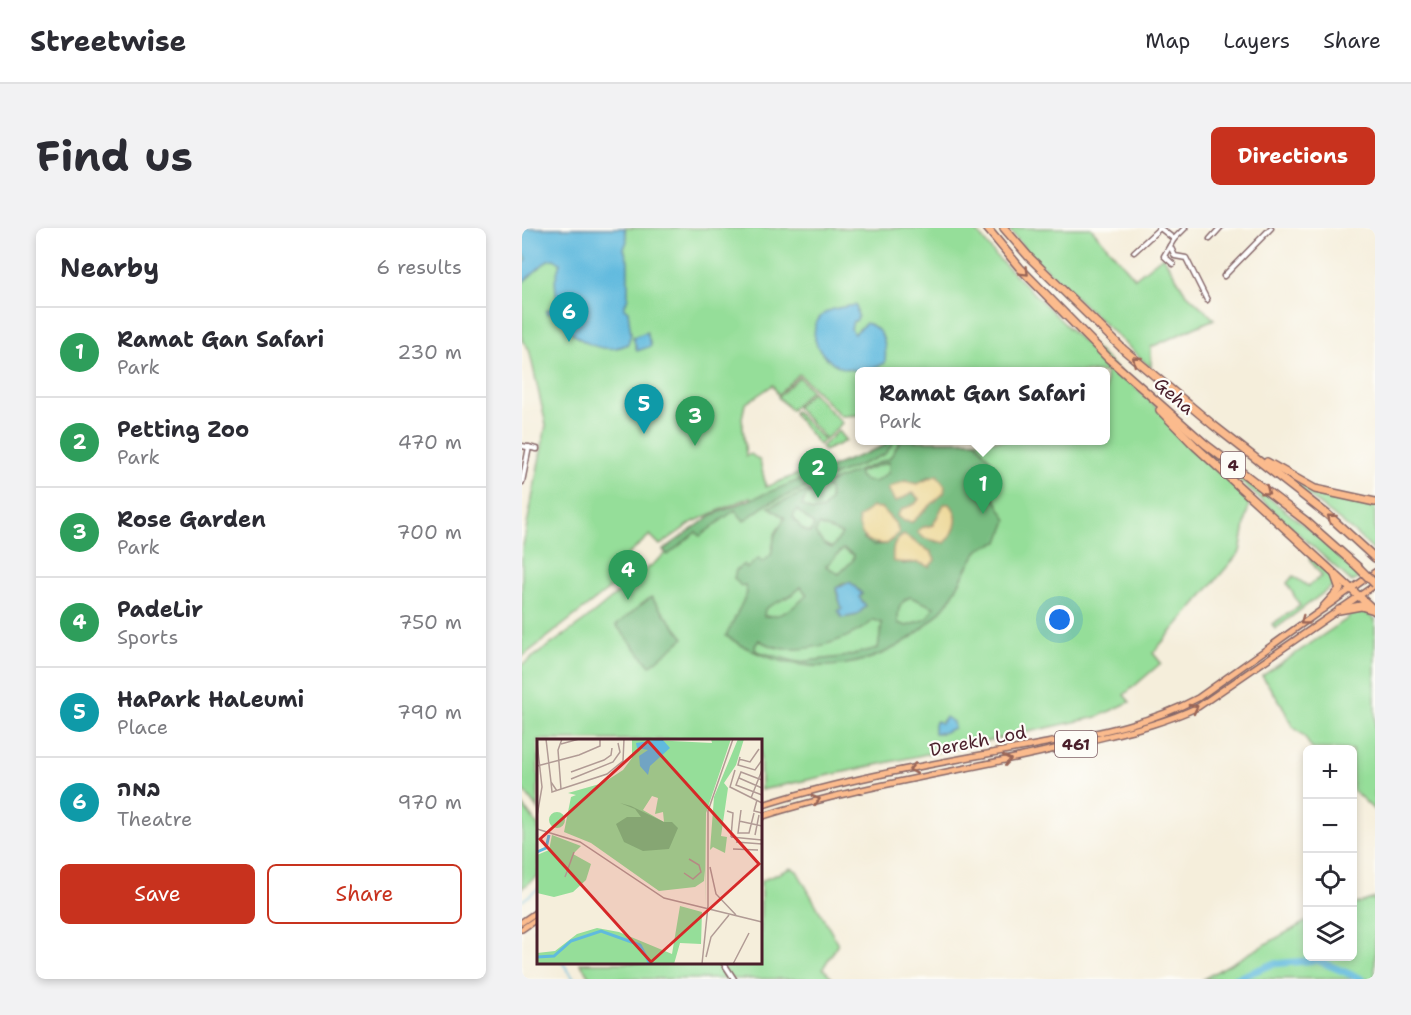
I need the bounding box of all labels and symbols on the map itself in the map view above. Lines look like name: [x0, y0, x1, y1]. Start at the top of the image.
one-way arrow: [1017, 265, 1028, 276]
pin: 6: [550, 292, 588, 342]
one-way arrow: [1132, 356, 1143, 367]
street label: Geha: [1149, 372, 1199, 420]
pin: 5: [624, 384, 664, 434]
pin: 3: [676, 396, 714, 446]
pin: 2: [798, 448, 838, 498]
road number: 4: [1221, 452, 1245, 478]
pin: 1: [964, 464, 1002, 514]
one-way arrow: [1260, 484, 1271, 495]
one-way arrow: [1327, 514, 1338, 525]
pin: 4: [608, 550, 648, 600]
your location: [1045, 605, 1074, 634]
one-way arrow: [1300, 614, 1311, 625]
one-way arrow: [1188, 704, 1199, 715]
street label: Derekh Lod: [928, 720, 1028, 762]
road number: 461: [1055, 731, 1097, 757]
inset map: [537, 739, 762, 964]
one-way arrow: [1002, 754, 1012, 767]
one-way arrow: [908, 762, 918, 775]
one-way arrow: [811, 794, 821, 807]

